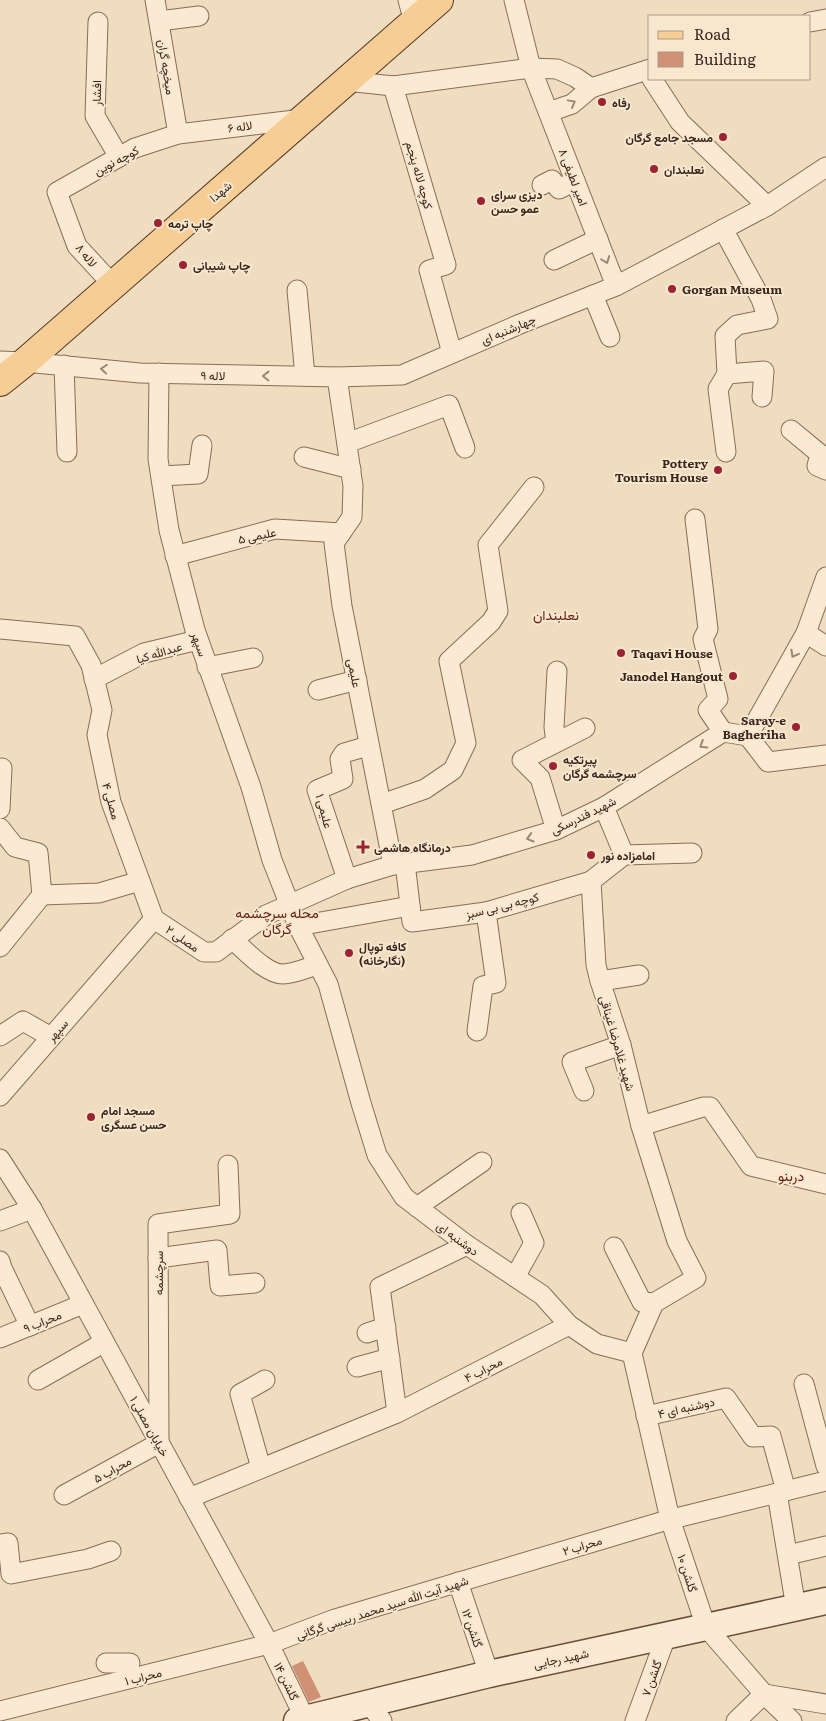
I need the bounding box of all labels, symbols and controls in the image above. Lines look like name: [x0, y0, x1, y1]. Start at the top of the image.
legend: [648, 15, 811, 80]
text: Road: [694, 22, 730, 45]
street label: میخچه گران: [154, 38, 180, 96]
text: Building: [694, 47, 756, 70]
street label: افشار: [87, 80, 105, 107]
place label: رفاه: [612, 93, 630, 111]
marker: رفاه: [596, 96, 608, 108]
one-way arrow: [567, 99, 576, 109]
street label: ۶ لاله: [227, 116, 253, 136]
place label: مسجد جامع گرگان: [625, 128, 713, 146]
marker: مسجد جامع گرگان: [717, 131, 729, 143]
street label: کوچه لاله پنجم: [402, 139, 438, 211]
street label: کوچه نوین: [90, 141, 142, 179]
street label: ۸ امیر لطیفی: [555, 146, 593, 208]
place label: نعلبندان: [664, 160, 705, 178]
marker: نعلبندان: [648, 163, 660, 175]
street label: شهدا: [205, 176, 235, 206]
place label: دیزی سرای عمو حسن: [491, 185, 542, 217]
marker: دیزی سرای عمو حسن: [475, 195, 487, 207]
place label: چاپ ترمه: [168, 214, 213, 232]
marker: چاپ ترمه: [152, 217, 164, 229]
street label: ۸ لاله: [72, 239, 102, 271]
one-way arrow: [600, 255, 610, 264]
place label: چاپ شیبانی: [193, 256, 250, 274]
marker: چاپ شیبانی: [177, 259, 189, 271]
place label: Gorgan Museum: [682, 280, 782, 298]
marker: Gorgan Museum: [666, 283, 678, 295]
street label: چهارشنبه ای: [478, 309, 538, 349]
one-way arrow: [99, 364, 107, 375]
street label: ۹ لاله: [201, 366, 225, 384]
one-way arrow: [262, 370, 270, 381]
place label: Pottery Tourism House: [615, 454, 709, 486]
marker: Pottery Tourism House: [712, 464, 724, 476]
street label: ۵ علیمی: [236, 522, 278, 548]
district label: نعلبندان: [533, 604, 579, 624]
street label: سپهر: [187, 628, 213, 659]
street label: عبدالله کیا: [134, 637, 184, 667]
place label: Taqavi House: [631, 644, 713, 662]
marker: Taqavi House: [615, 647, 627, 659]
one-way arrow: [791, 649, 801, 658]
street label: علیمی: [343, 657, 367, 689]
place label: Janodel Hangout: [620, 667, 724, 685]
marker: Janodel Hangout: [727, 670, 739, 682]
place label: Saray-e Bagheriha: [723, 711, 786, 743]
marker: Saray-e Bagheriha: [790, 721, 802, 733]
one-way arrow: [699, 738, 708, 748]
place label: پیرتکیه سرچشمه گرگان: [563, 750, 637, 782]
marker: پیرتکیه سرچشمه گرگان: [547, 760, 559, 772]
street label: ۴ مصلی: [98, 780, 126, 822]
street label: شهید فندرسکی: [547, 791, 619, 839]
street label: ۱ علیمی: [312, 792, 338, 830]
one-way arrow: [526, 832, 534, 843]
place label: درمانگاه هاشمی: [374, 838, 451, 856]
marker: درمانگاه هاشمی: [356, 840, 370, 854]
place label: امامزاده نور: [600, 846, 655, 864]
marker: امامزاده نور: [585, 849, 597, 861]
street label: کوچه بی بی سبز: [462, 887, 541, 923]
district label: محله سرچشمه گرگان: [235, 902, 319, 938]
street label: ۲ مصلی: [163, 920, 203, 956]
place label: کافه توپال (نگارخانه): [359, 937, 407, 969]
marker: کافه توپال (نگارخانه): [343, 947, 355, 959]
street label: شهید غلامرضا غیناقی: [596, 993, 640, 1093]
street label: سپهر: [41, 1015, 72, 1046]
place label: مسجد امام حسن عسگری: [101, 1101, 167, 1133]
marker: مسجد امام حسن عسگری: [85, 1111, 97, 1123]
district label: دربنو: [778, 1165, 804, 1185]
street label: دوشنبه ای: [433, 1216, 483, 1260]
street label: سرچشمه: [149, 1251, 167, 1295]
street label: ۹ محراب: [20, 1305, 64, 1337]
street label: ۴ محراب: [461, 1352, 505, 1386]
street label: خیابان مصلی ۱: [126, 1392, 174, 1460]
street label: ۴ دوشنبه ای: [656, 1392, 716, 1422]
street label: ۵ محراب: [90, 1451, 134, 1487]
street label: ۲ محراب: [560, 1530, 604, 1560]
street label: ۱۰ گلشن: [673, 1552, 703, 1594]
street label: شهید آیت الله سید محمد رییسی گرگانی: [293, 1571, 471, 1643]
street label: ۱۲ گلشن: [458, 1606, 488, 1650]
street label: شهید رجایی: [532, 1643, 590, 1673]
street label: ۷ گلشن: [636, 1657, 666, 1699]
street label: گلشن ۱۴: [270, 1659, 304, 1703]
street label: ۱ محراب: [123, 1663, 163, 1689]

